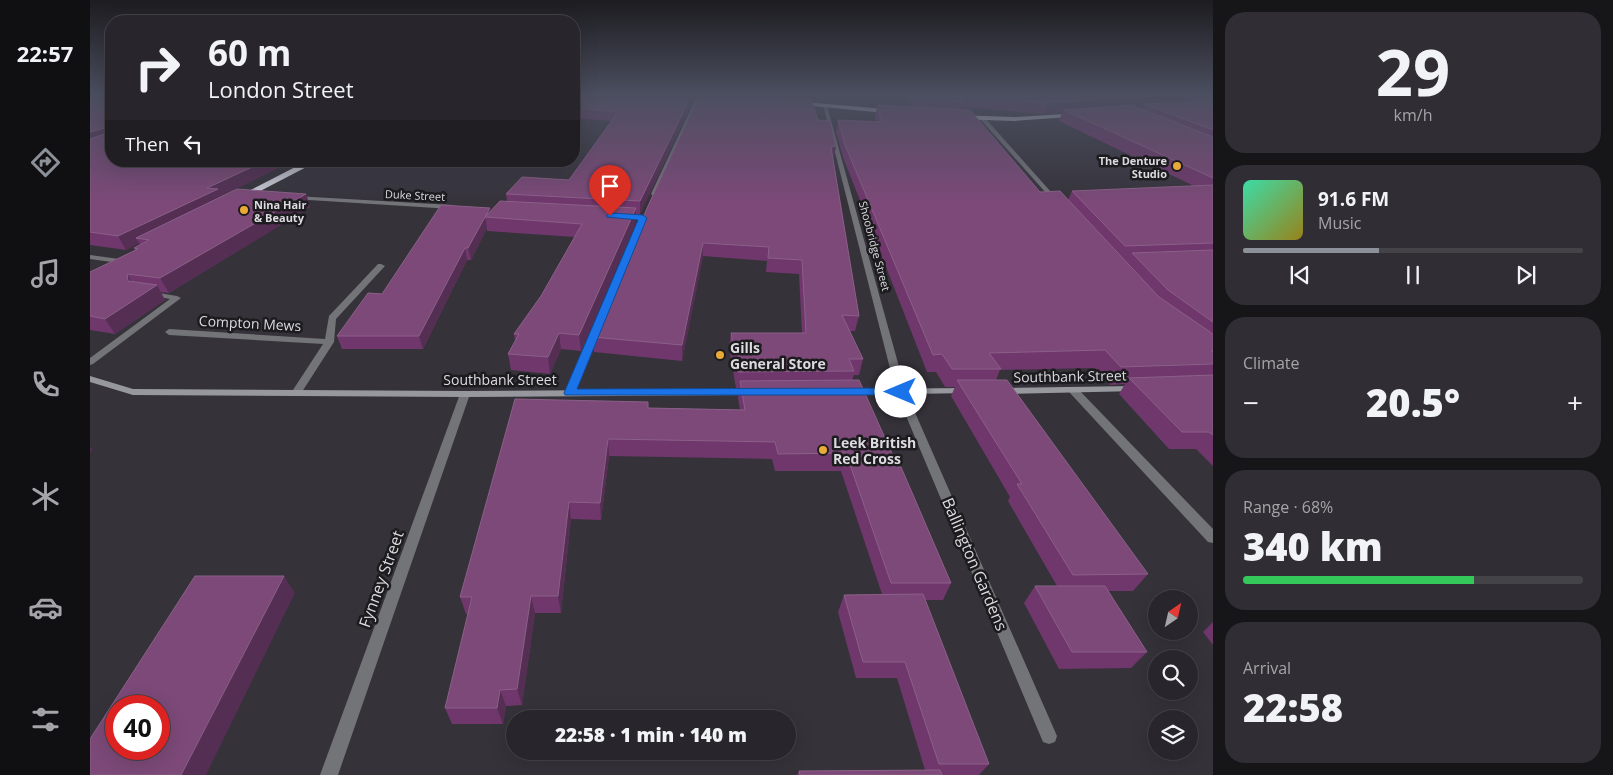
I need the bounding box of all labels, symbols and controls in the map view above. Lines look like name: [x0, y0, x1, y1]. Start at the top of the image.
text: 29: [1376, 27, 1450, 115]
text: 60 m: [208, 29, 291, 76]
icon: right: [125, 35, 190, 100]
text: 22:57: [17, 38, 73, 68]
text: London Street: [208, 74, 354, 104]
text: km/h: [1394, 104, 1432, 126]
icon: left: [179, 130, 207, 158]
text: Then: [125, 131, 169, 157]
icon: directions: [28, 145, 63, 180]
place label: The Denture Studio: [1099, 153, 1167, 181]
marker: The Denture Studio: [1171, 160, 1183, 172]
pin: [589, 165, 631, 216]
icon: arrive: [596, 172, 624, 200]
street label: Duke Street: [385, 186, 446, 204]
text: 91.6 FM: [1318, 186, 1389, 212]
place label: Nina Hair & Beauty: [254, 197, 306, 225]
street label: Shoobridge Street: [856, 199, 894, 293]
marker: Nina Hair & Beauty: [238, 204, 250, 216]
text: Music: [1318, 212, 1362, 234]
icon: music: [28, 256, 63, 291]
icon: previous: [1286, 261, 1314, 289]
icon: pause: [1399, 261, 1427, 289]
icon: next: [1512, 261, 1540, 289]
street label: Compton Mews: [198, 311, 302, 335]
place label: Gills General Store: [730, 338, 826, 373]
marker: Gills General Store: [714, 349, 726, 361]
text: Climate: [1243, 352, 1300, 374]
position arrow: [874, 365, 926, 417]
street label: Southbank Street: [1013, 366, 1127, 386]
icon: phone: [28, 367, 63, 402]
street label: Southbank Street: [443, 370, 557, 389]
text: 20.5°: [1366, 376, 1460, 428]
text: −: [1243, 383, 1259, 421]
text: +: [1567, 383, 1583, 421]
place label: Leek British Red Cross: [833, 433, 916, 468]
marker: Leek British Red Cross: [817, 444, 829, 456]
icon: climate: [28, 479, 63, 514]
street label: Ballington Gardens: [937, 494, 1013, 634]
text: Range · 68%: [1243, 496, 1333, 518]
text: 340 km: [1243, 520, 1383, 572]
street label: Fynney Street: [353, 527, 409, 631]
icon: car: [28, 590, 63, 625]
north arrow: [1148, 590, 1198, 640]
map controls: [1148, 590, 1198, 760]
button: search: [1148, 650, 1198, 700]
text: Arrival: [1243, 657, 1291, 679]
text: 22:58: [1243, 681, 1343, 733]
speed limit sign: 40: [105, 695, 170, 760]
icon: filters: [28, 702, 63, 737]
button: layers: [1148, 710, 1198, 760]
text: 22:58 · 1 min · 140 m: [555, 722, 747, 748]

